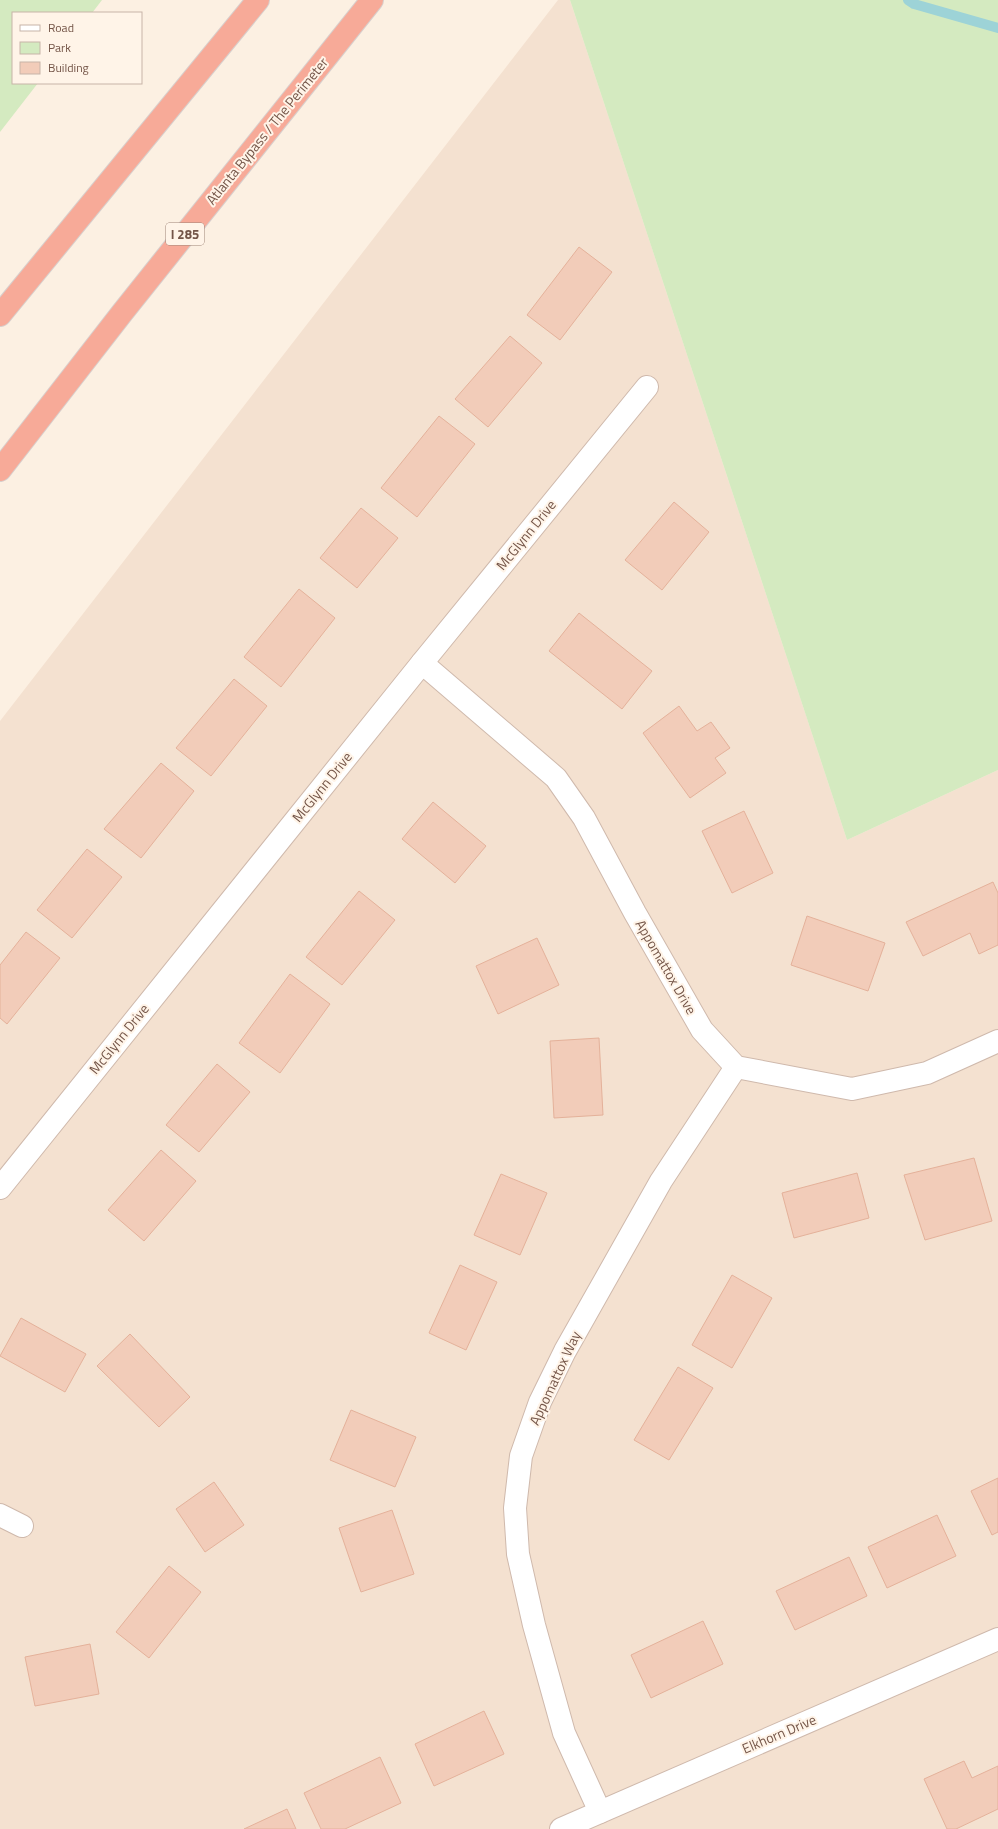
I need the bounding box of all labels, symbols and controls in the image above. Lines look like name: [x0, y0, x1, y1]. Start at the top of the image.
legend: [12, 12, 142, 84]
text: Road: [48, 18, 74, 37]
text: Park: [48, 38, 71, 57]
street label: Atlanta Bypass / The Perimeter: [200, 52, 333, 209]
text: Building: [48, 58, 89, 77]
road number: I 285: [166, 223, 204, 245]
street label: McGlynn Drive: [491, 495, 561, 574]
street label: McGlynn Drive: [287, 747, 357, 826]
street label: Appomattox Drive: [631, 915, 702, 1018]
street label: McGlynn Drive: [84, 999, 154, 1078]
street label: Appomattox Way: [524, 1327, 586, 1428]
street label: Elkhorn Drive: [739, 1709, 819, 1759]

